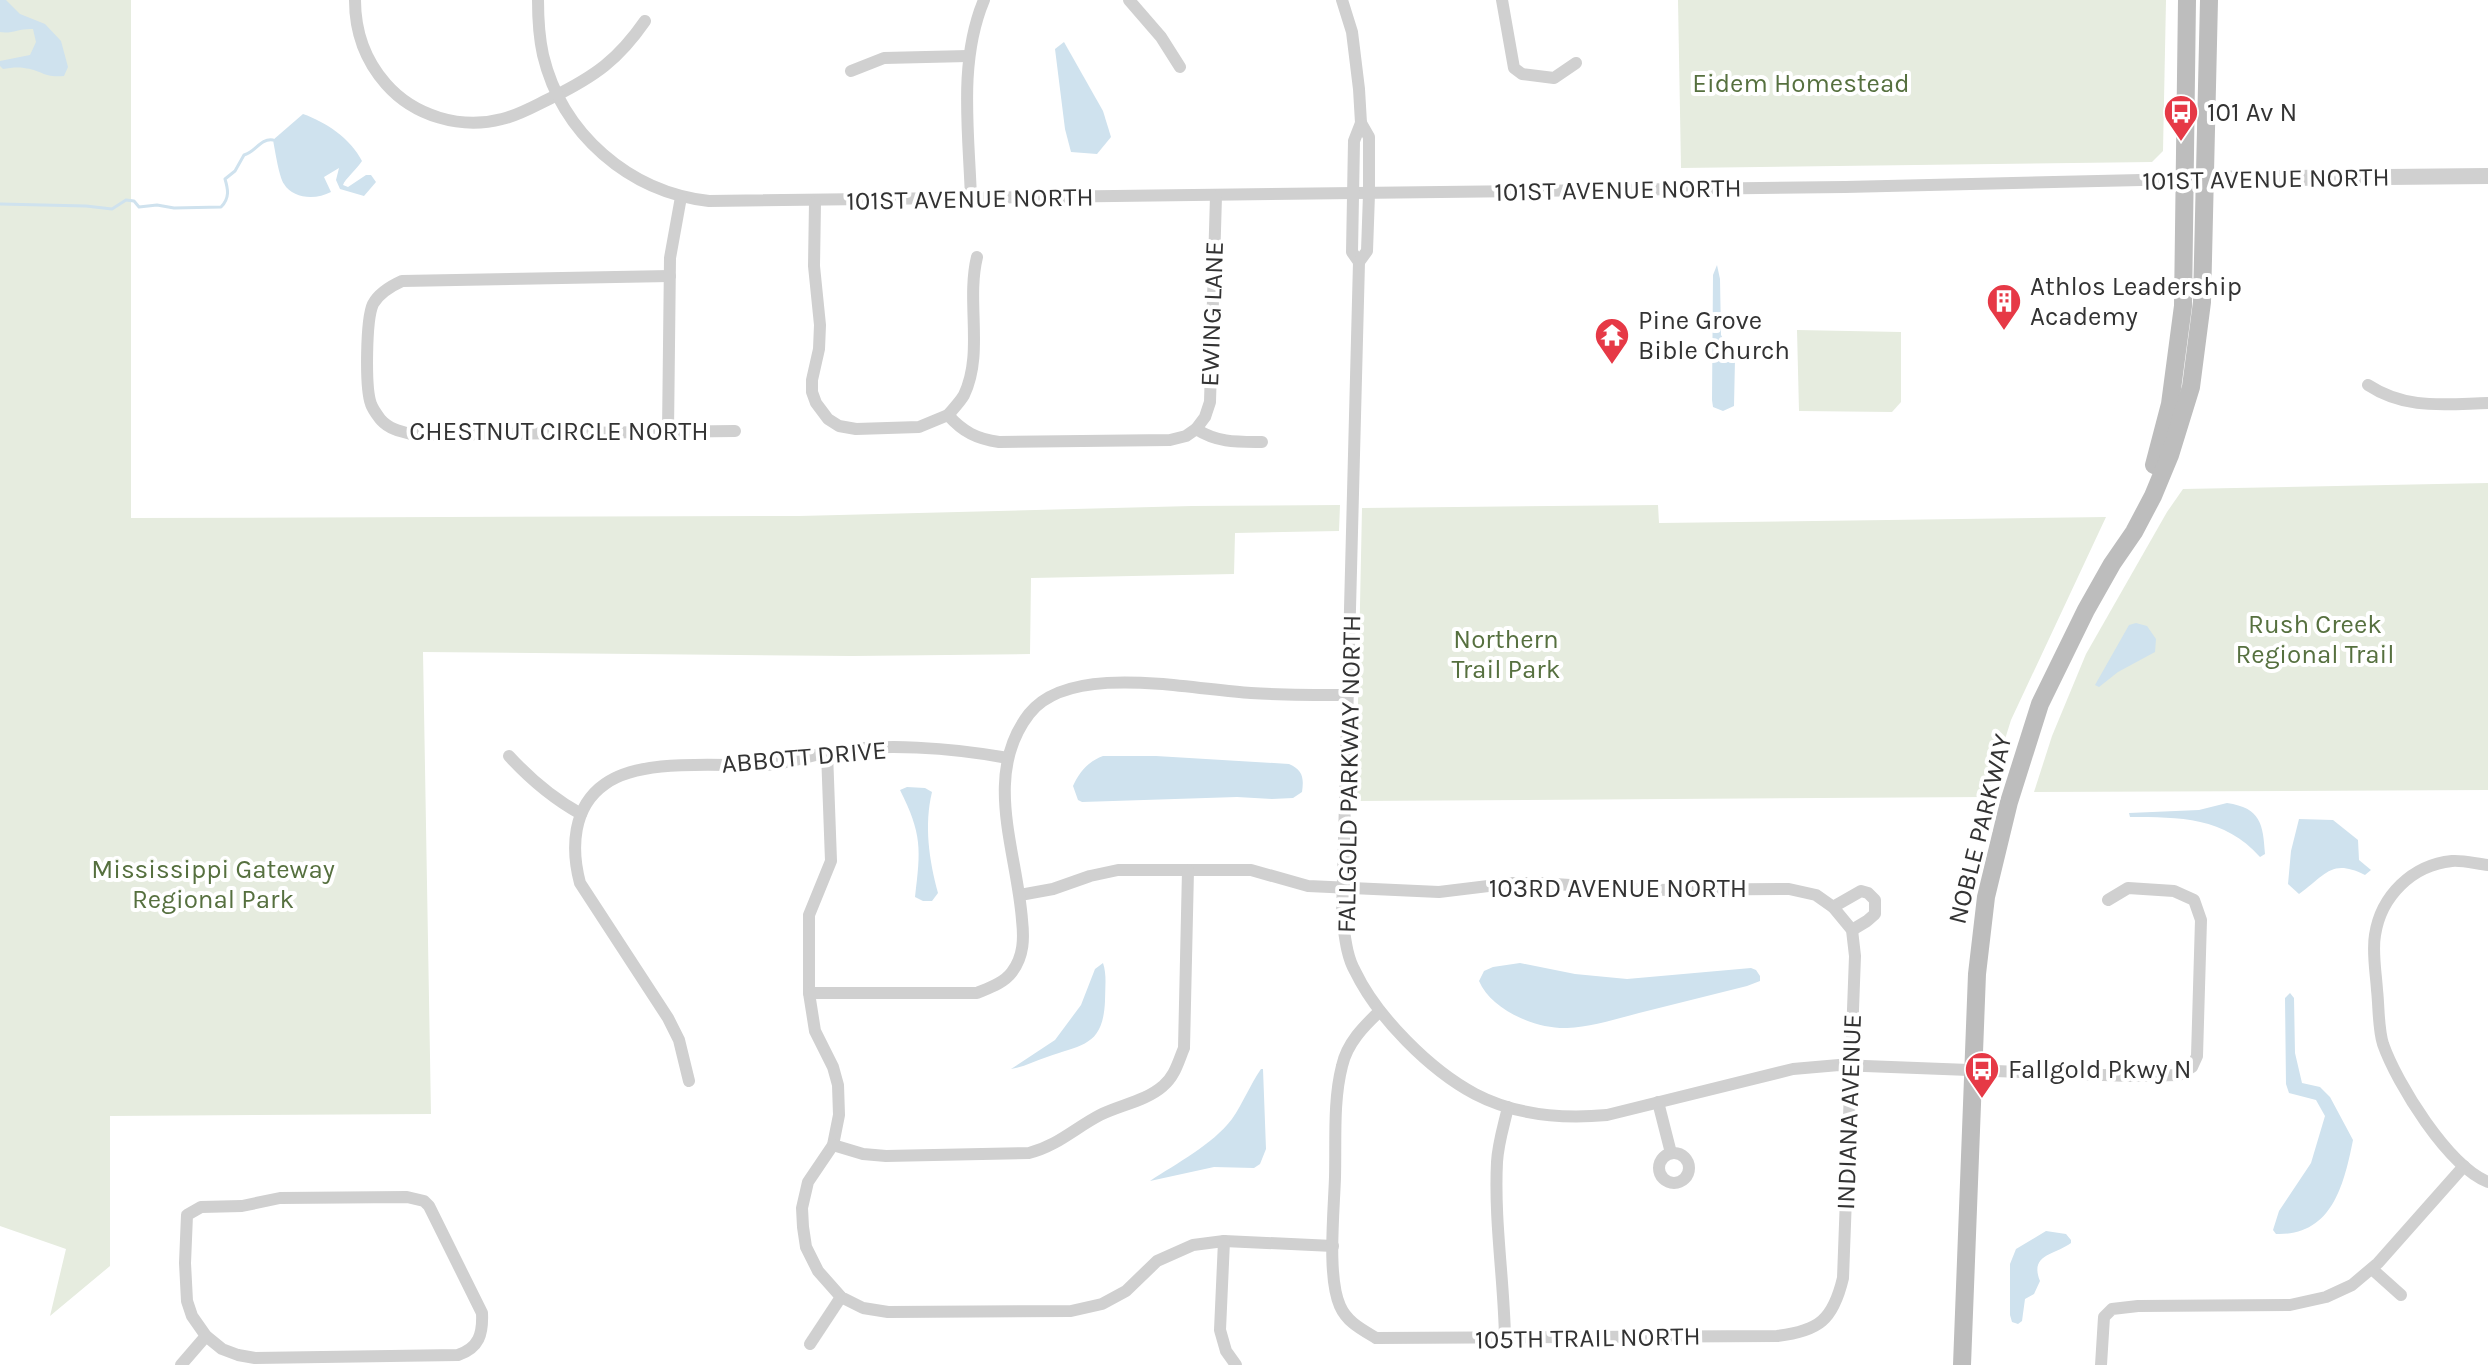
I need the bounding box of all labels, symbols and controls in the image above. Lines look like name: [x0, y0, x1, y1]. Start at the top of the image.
park label: Eidem Homestead: [1692, 68, 1910, 99]
bus stop icon: 101 Av N: [2162, 93, 2200, 143]
place label: 101 Av N: [2207, 97, 2297, 128]
street label: 101ST AVENUE NORTH: [2142, 161, 2390, 197]
street label: 101ST AVENUE NORTH: [1494, 172, 1742, 208]
street label: 101ST AVENUE NORTH: [846, 181, 1094, 217]
street label: EWING LANE: [1194, 241, 1230, 387]
place label: Athlos Leadership Academy: [2030, 271, 2242, 332]
building icon: Athlos Leadership Academy: [1985, 282, 2023, 332]
place label: Pine Grove Bible Church: [1638, 305, 1790, 366]
temple icon: Pine Grove Bible Church: [1593, 316, 1631, 366]
street label: CHESTNUT CIRCLE NORTH: [409, 416, 709, 447]
park label: Rush Creek Regional Trail: [2235, 609, 2395, 670]
street label: FALLGOLD PARKWAY NORTH: [1331, 615, 1367, 933]
park label: Northern Trail Park: [1452, 624, 1560, 685]
street label: NOBLE PARKWAY: [1941, 730, 2019, 927]
street label: ABBOTT DRIVE: [720, 734, 888, 780]
park label: Mississippi Gateway Regional Park: [91, 854, 335, 915]
street label: 103RD AVENUE NORTH: [1489, 873, 1747, 904]
street label: INDIANA AVENUE: [1830, 1013, 1868, 1211]
bus stop icon: Fallgold Pkwy N: [1963, 1050, 2001, 1100]
place label: Fallgold Pkwy N: [2008, 1054, 2192, 1085]
street label: 105TH TRAIL NORTH: [1475, 1321, 1701, 1355]

